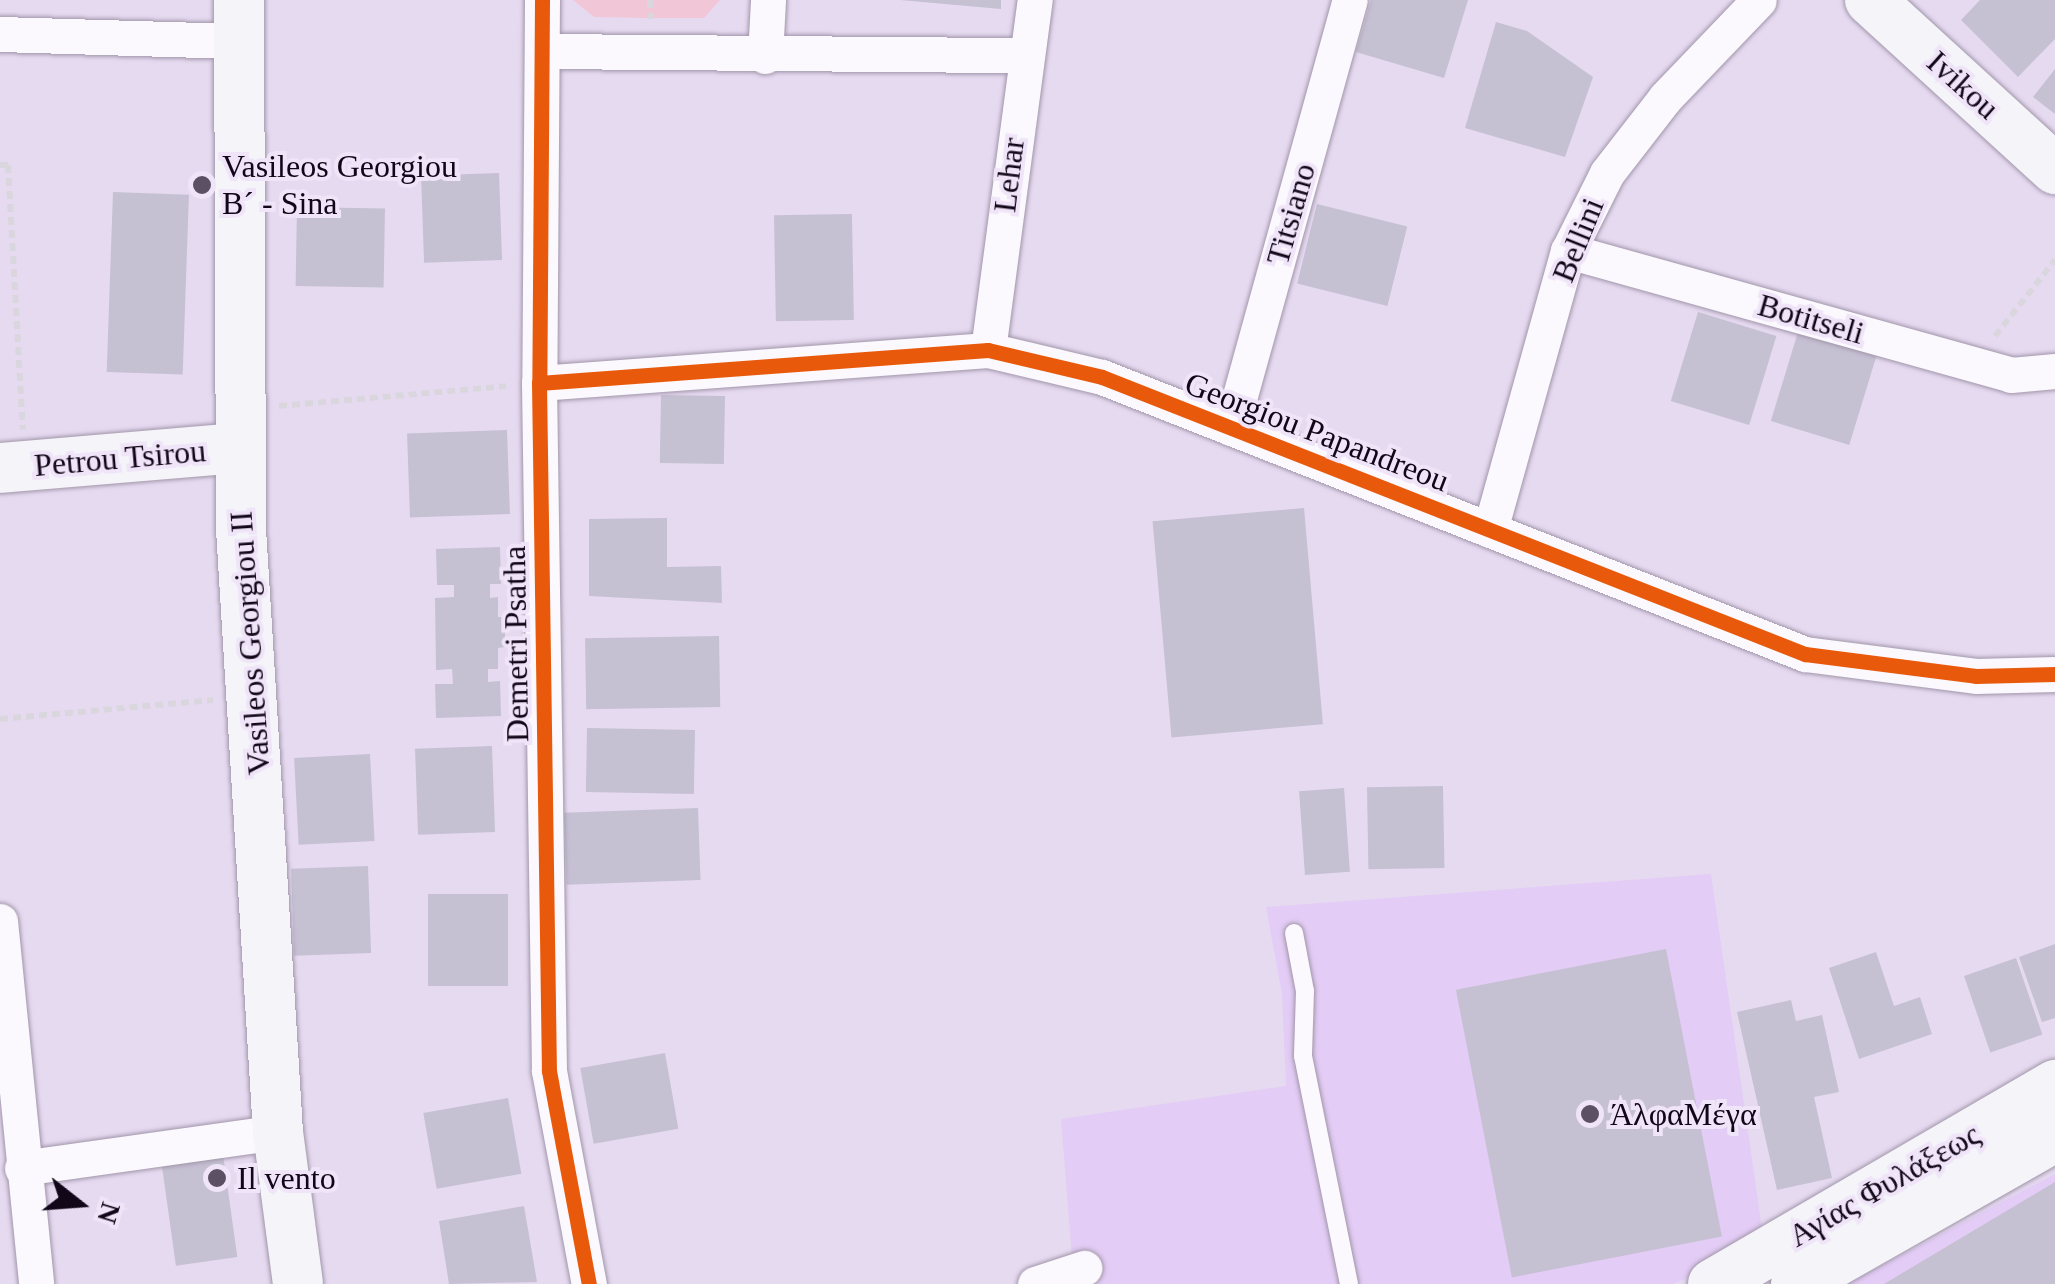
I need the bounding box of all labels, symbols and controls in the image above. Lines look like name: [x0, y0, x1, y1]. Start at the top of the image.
street label: Ivikou: [1919, 43, 2007, 127]
street label: Lehar: [985, 136, 1033, 214]
place label: Vasileos Georgiou B´ - Sina: [222, 148, 457, 223]
street label: Titsiano: [1258, 159, 1324, 269]
marker: Vasileos Georgiou B´ - Sina: [191, 174, 213, 196]
street label: Bellini: [1544, 192, 1612, 288]
street label: Botitseli: [1754, 286, 1868, 352]
street label: Georgiou Papandreou: [1180, 364, 1454, 500]
street label: Petrou Tsirou: [32, 431, 208, 485]
street label: Vasileos Georgiou II: [222, 510, 278, 776]
street label: Demetri Psatha: [495, 545, 537, 743]
place label: ΆλφαΜέγα: [1610, 1095, 1757, 1133]
marker: ΆλφαΜέγα: [1579, 1103, 1601, 1125]
street label: Αγίας Φυλάξεως: [1782, 1115, 1986, 1255]
north arrow: [30, 1154, 130, 1254]
place label: Il vento: [237, 1159, 336, 1197]
marker: Il vento: [206, 1167, 228, 1189]
text: N: [91, 1199, 127, 1227]

